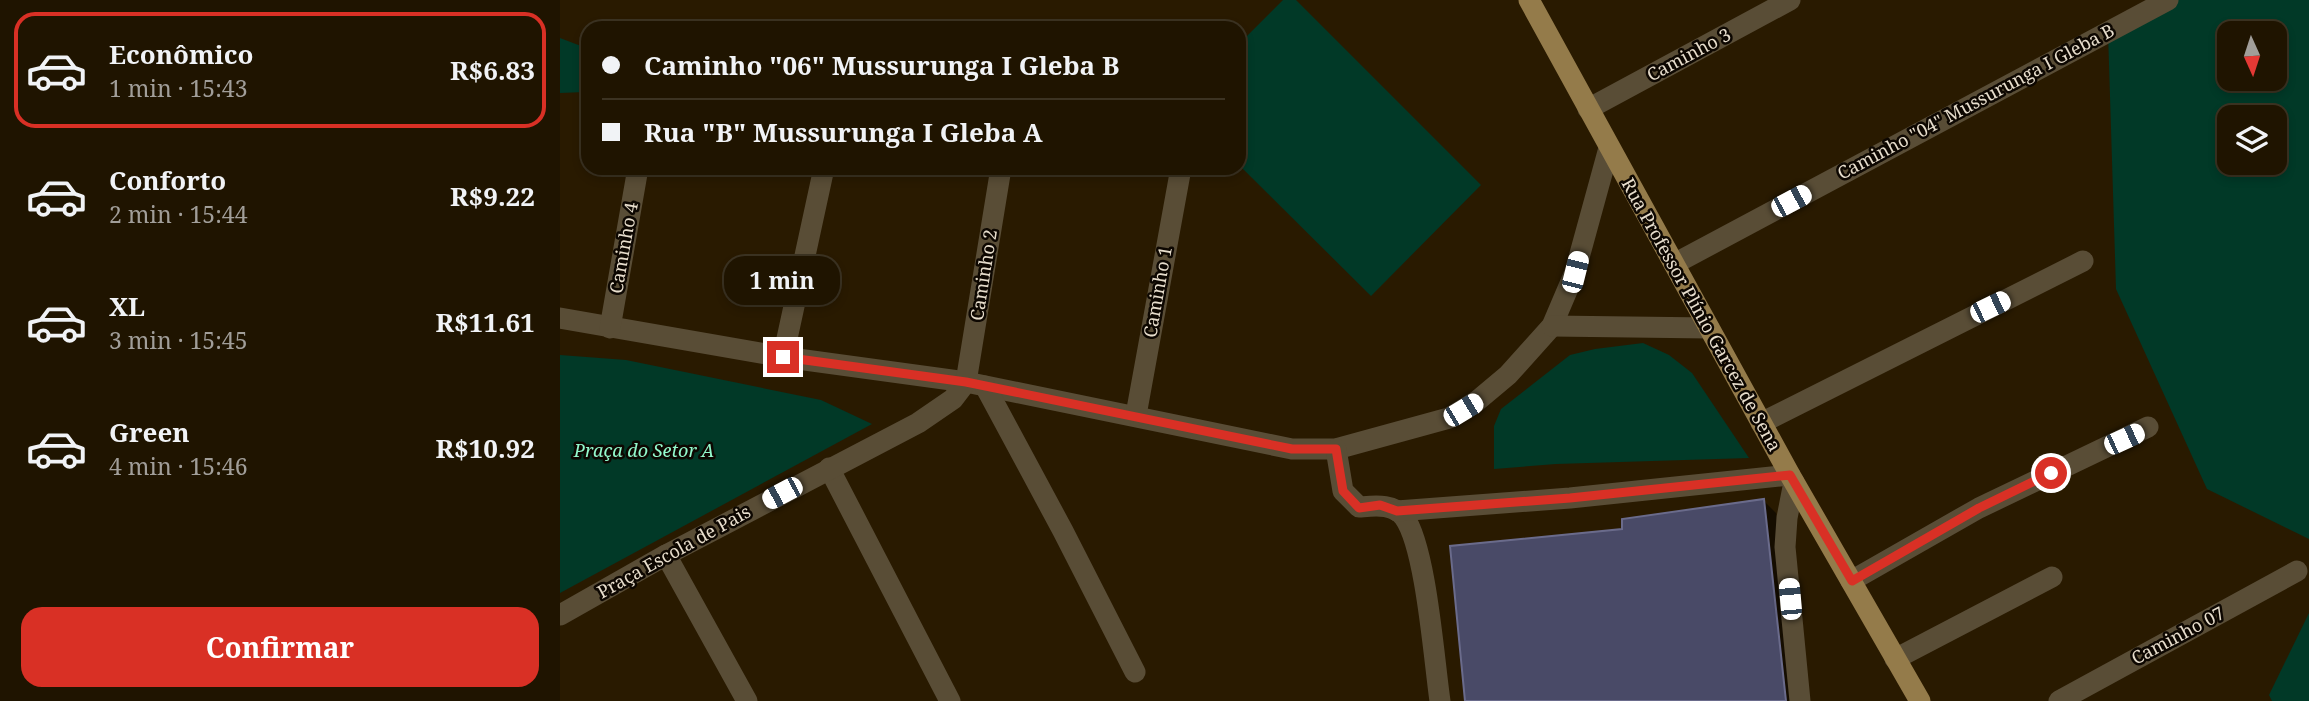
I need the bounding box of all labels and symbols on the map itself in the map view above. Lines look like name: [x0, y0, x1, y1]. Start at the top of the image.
street label: Caminho "04" Mussurunga I Gleba B: [1833, 18, 2118, 185]
north arrow: [2217, 21, 2287, 91]
street label: Caminho 3: [1642, 22, 1735, 86]
street label: Rua Professor Plínio Garcez de Sena: [1617, 174, 1787, 455]
car: [1768, 182, 1815, 220]
street label: Caminho 4: [603, 200, 643, 295]
street label: Caminho 2: [964, 227, 1002, 322]
street label: Caminho 1: [1137, 244, 1177, 339]
car: [1560, 249, 1591, 295]
callout: 1 min: [725, 256, 841, 304]
car: [1967, 288, 2014, 326]
route end: [767, 341, 799, 373]
car: [1440, 390, 1487, 430]
car: [2101, 421, 2148, 457]
park label: Praça do Setor A: [573, 438, 714, 462]
route start: [2035, 457, 2067, 489]
car: [759, 474, 806, 512]
street label: Praça Escola de Pais: [592, 499, 755, 603]
car: [1778, 577, 1803, 621]
street label: Caminho 07: [2127, 601, 2228, 670]

